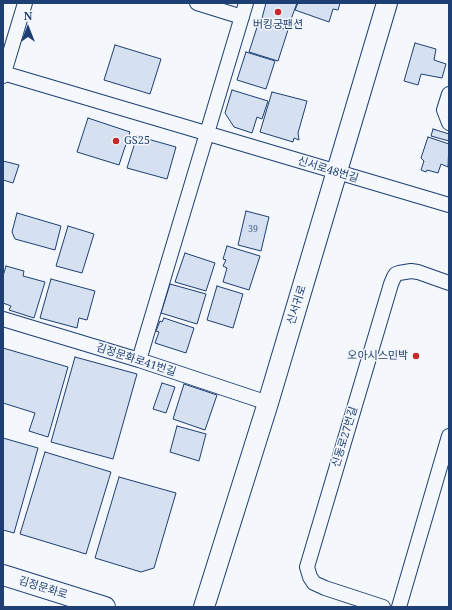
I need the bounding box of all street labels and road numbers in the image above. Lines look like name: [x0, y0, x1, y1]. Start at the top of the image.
street label: 신서로48번길: [296, 154, 360, 186]
street label: 신서귀로: [285, 284, 309, 326]
street label: 김정문화로41번길: [94, 341, 178, 379]
street label: 신동로27번길: [329, 405, 361, 469]
street label: 김정문화로: [17, 574, 69, 602]

